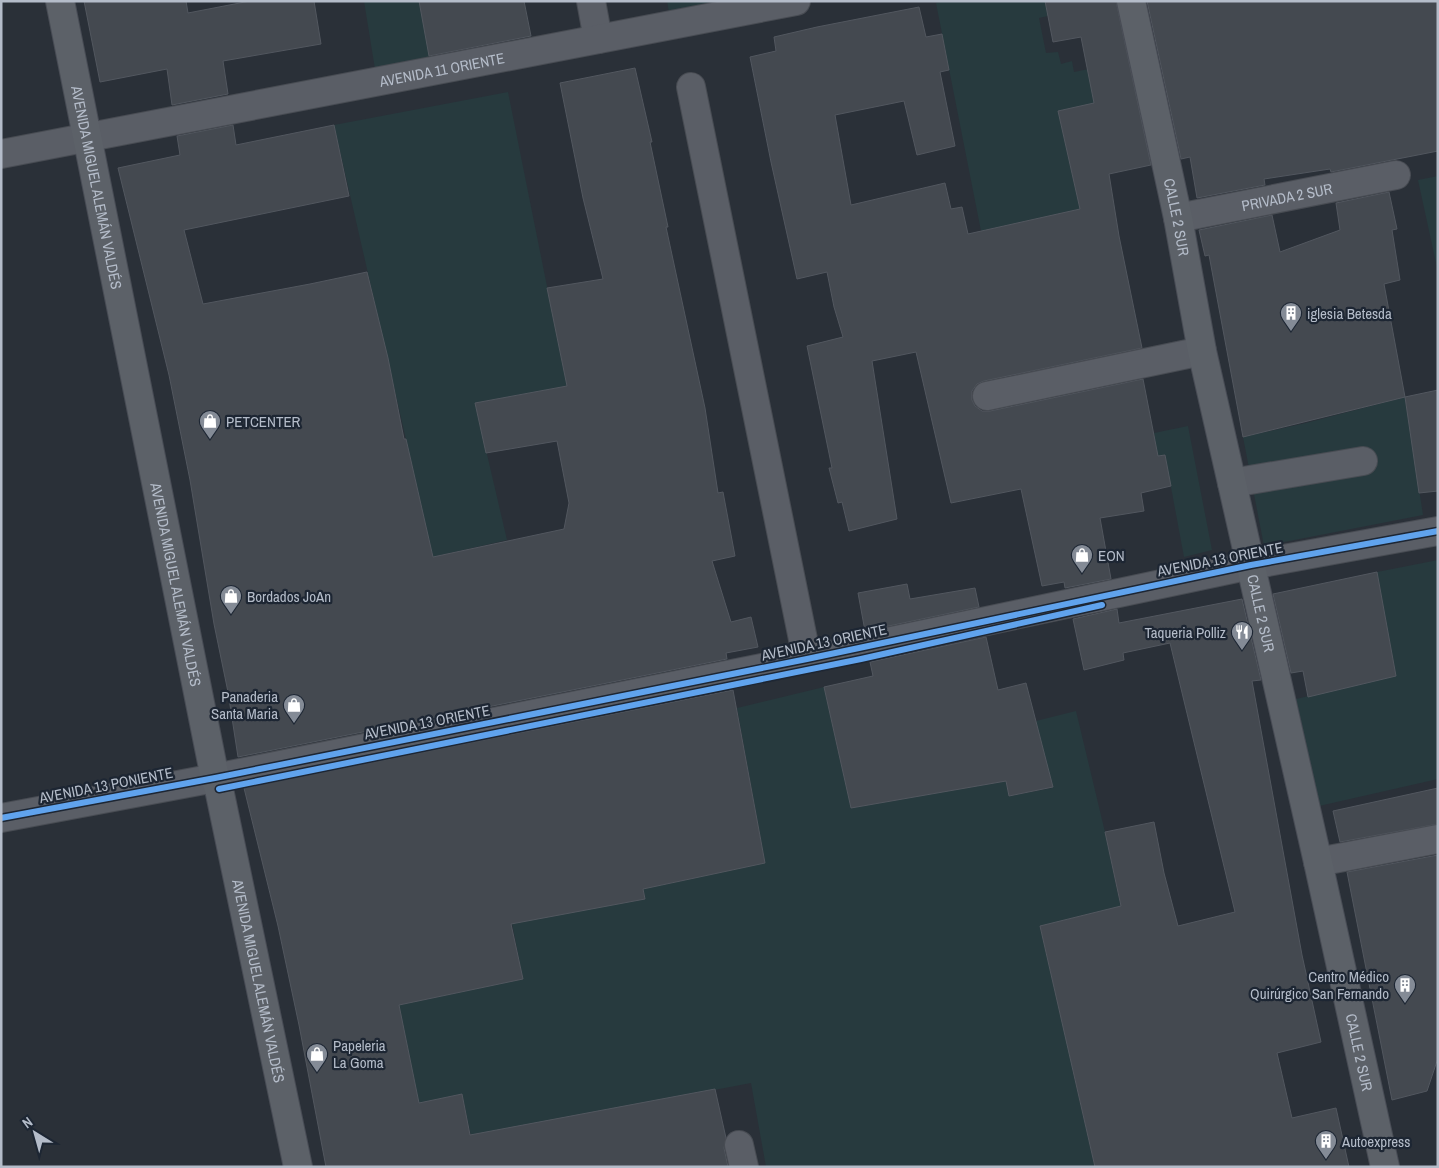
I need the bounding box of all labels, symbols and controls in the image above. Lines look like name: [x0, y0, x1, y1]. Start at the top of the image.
street label: AVENIDA 11 ORIENTE: [377, 47, 506, 92]
street label: AVENIDA MIGUEL ALEMÁN VALDÉS: [66, 83, 128, 291]
street label: CALLE 2 SUR: [1159, 176, 1195, 258]
street label: PRIVADA 2 SUR: [1240, 177, 1334, 216]
building icon: iglesia Betesda: [1279, 301, 1303, 332]
place label: iglesia Betesda: [1307, 303, 1392, 324]
shop icon: PETCENTER: [198, 409, 222, 440]
place label: PETCENTER: [226, 411, 301, 432]
street label: AVENIDA MIGUEL ALEMÁN VALDÉS: [146, 480, 207, 688]
street label: AVENIDA 13 ORIENTE: [1154, 537, 1285, 582]
shop icon: EON: [1070, 543, 1094, 574]
place label: EON: [1098, 545, 1125, 566]
street label: CALLE 2 SUR: [1243, 572, 1280, 654]
shop icon: Bordados JoAn: [219, 584, 243, 615]
place label: Bordados JoAn: [247, 586, 331, 607]
street label: AVENIDA 13 ORIENTE: [758, 618, 889, 666]
restaurant icon: Taqueria Polliz: [1230, 620, 1254, 651]
place label: Taqueria Polliz: [1144, 622, 1226, 643]
place label: Panaderia Santa Maria: [211, 686, 278, 724]
shop icon: Panaderia Santa Maria: [282, 693, 306, 724]
street label: AVENIDA 13 ORIENTE: [361, 700, 492, 745]
street label: AVENIDA 13 PONIENTE: [36, 762, 175, 808]
street label: AVENIDA MIGUEL ALEMÁN VALDÉS: [227, 876, 291, 1084]
place label: Centro Médico Quirúrgico San Fernando: [1250, 966, 1389, 1004]
building icon: Centro Médico Quirúrgico San Fernando: [1393, 973, 1417, 1004]
street label: CALLE 2 SUR: [1341, 1012, 1379, 1093]
place label: Papeleria La Goma: [333, 1035, 386, 1073]
shop icon: Papeleria La Goma: [305, 1042, 329, 1073]
north arrow: [10, 1108, 60, 1158]
text: N: [18, 1113, 36, 1132]
building icon: Autoexpress: [1314, 1129, 1338, 1160]
place label: Autoexpress: [1341, 1131, 1410, 1152]

